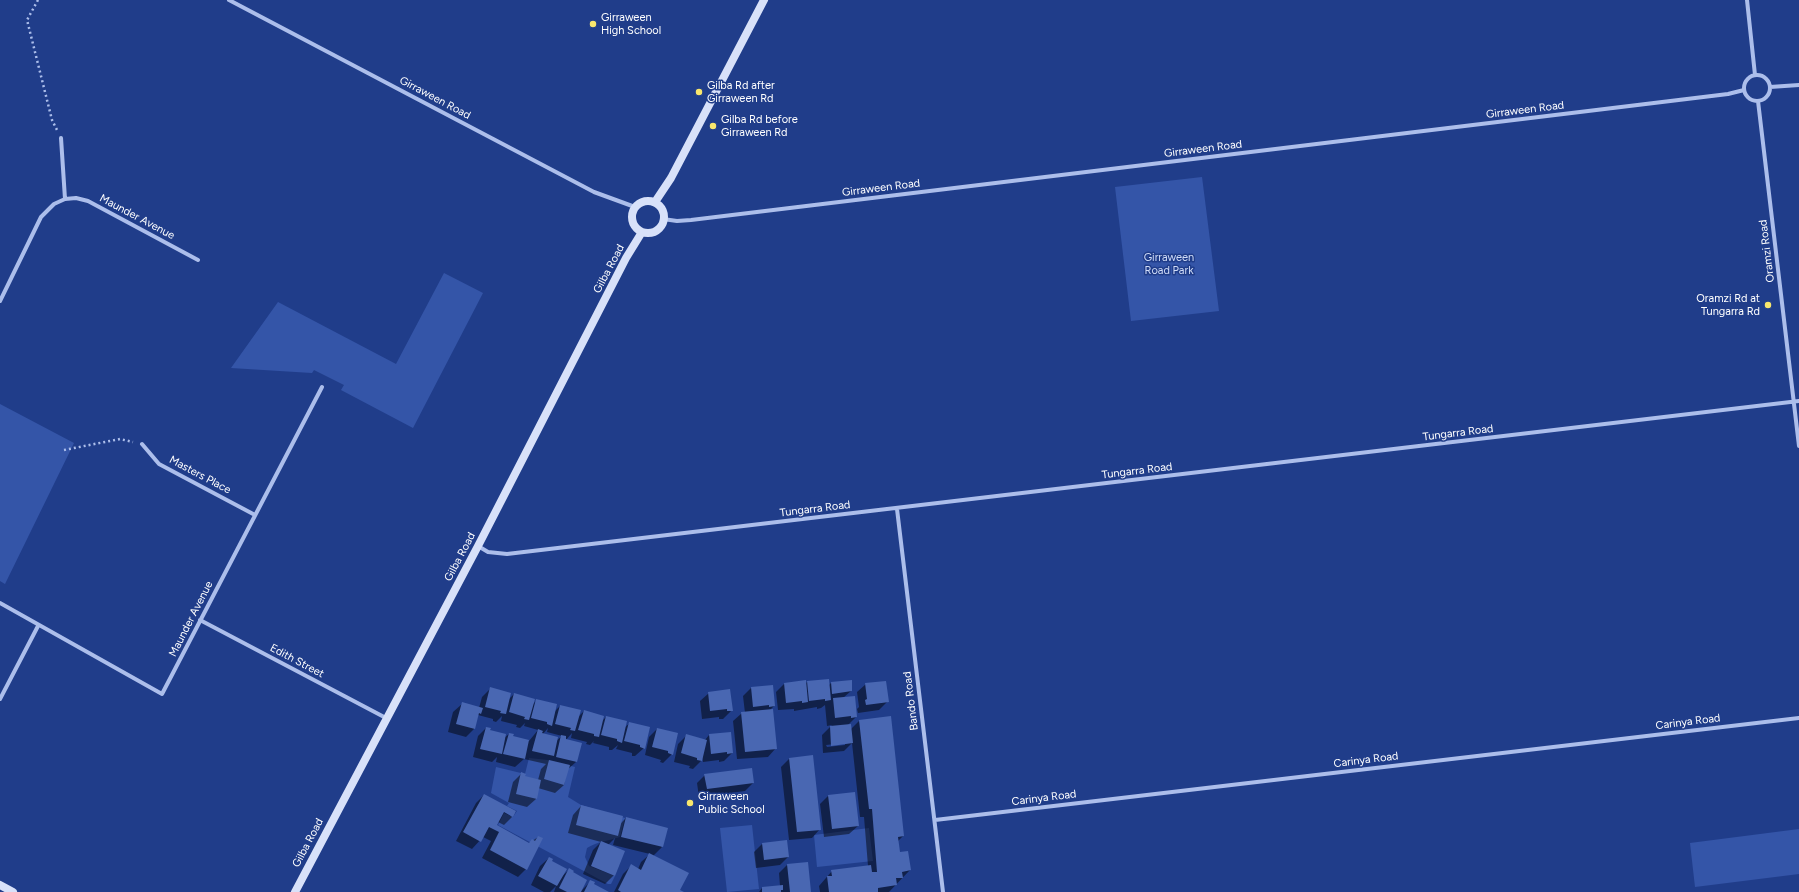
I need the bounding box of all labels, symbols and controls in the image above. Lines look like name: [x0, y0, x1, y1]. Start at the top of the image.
place label: Girraween High School: [601, 11, 661, 37]
marker: Girraween High School: [588, 19, 598, 29]
street label: Girraween Road: [397, 74, 473, 122]
place label: Gilba Rd after Girraween Rd: [707, 79, 775, 105]
marker: Gilba Rd after Girraween Rd: [694, 87, 704, 97]
street label: Girraween Road: [1485, 99, 1565, 121]
place label: Gilba Rd before Girraween Rd: [721, 113, 798, 139]
marker: Gilba Rd before Girraween Rd: [708, 121, 718, 131]
street label: Girraween Road: [1163, 138, 1243, 160]
street label: Girraween Road: [841, 177, 921, 199]
street label: Maunder Avenue: [97, 192, 177, 242]
street label: Oramzi Road: [1757, 219, 1777, 283]
street label: Gilba Road: [591, 242, 627, 296]
park label: Girraween Road Park: [1144, 251, 1194, 277]
place label: Oramzi Rd at Tungarra Rd: [1696, 292, 1760, 318]
marker: Oramzi Rd at Tungarra Rd: [1763, 300, 1773, 310]
street label: Tungarra Road: [1422, 422, 1494, 444]
street label: Masters Place: [167, 453, 233, 497]
street label: Tungarra Road: [1101, 460, 1173, 482]
street label: Tungarra Road: [779, 498, 851, 520]
street label: Gilba Road: [442, 530, 478, 584]
street label: Maunder Avenue: [166, 579, 216, 659]
street label: Edith Street: [268, 641, 326, 681]
street label: Bando Road: [901, 671, 921, 731]
street label: Carinya Road: [1655, 711, 1721, 733]
street label: Carinya Road: [1333, 749, 1399, 771]
street label: Carinya Road: [1011, 787, 1077, 809]
place label: Girraween Public School: [698, 790, 765, 816]
marker: Girraween Public School: [685, 798, 695, 808]
street label: Gilba Road: [290, 816, 326, 870]

